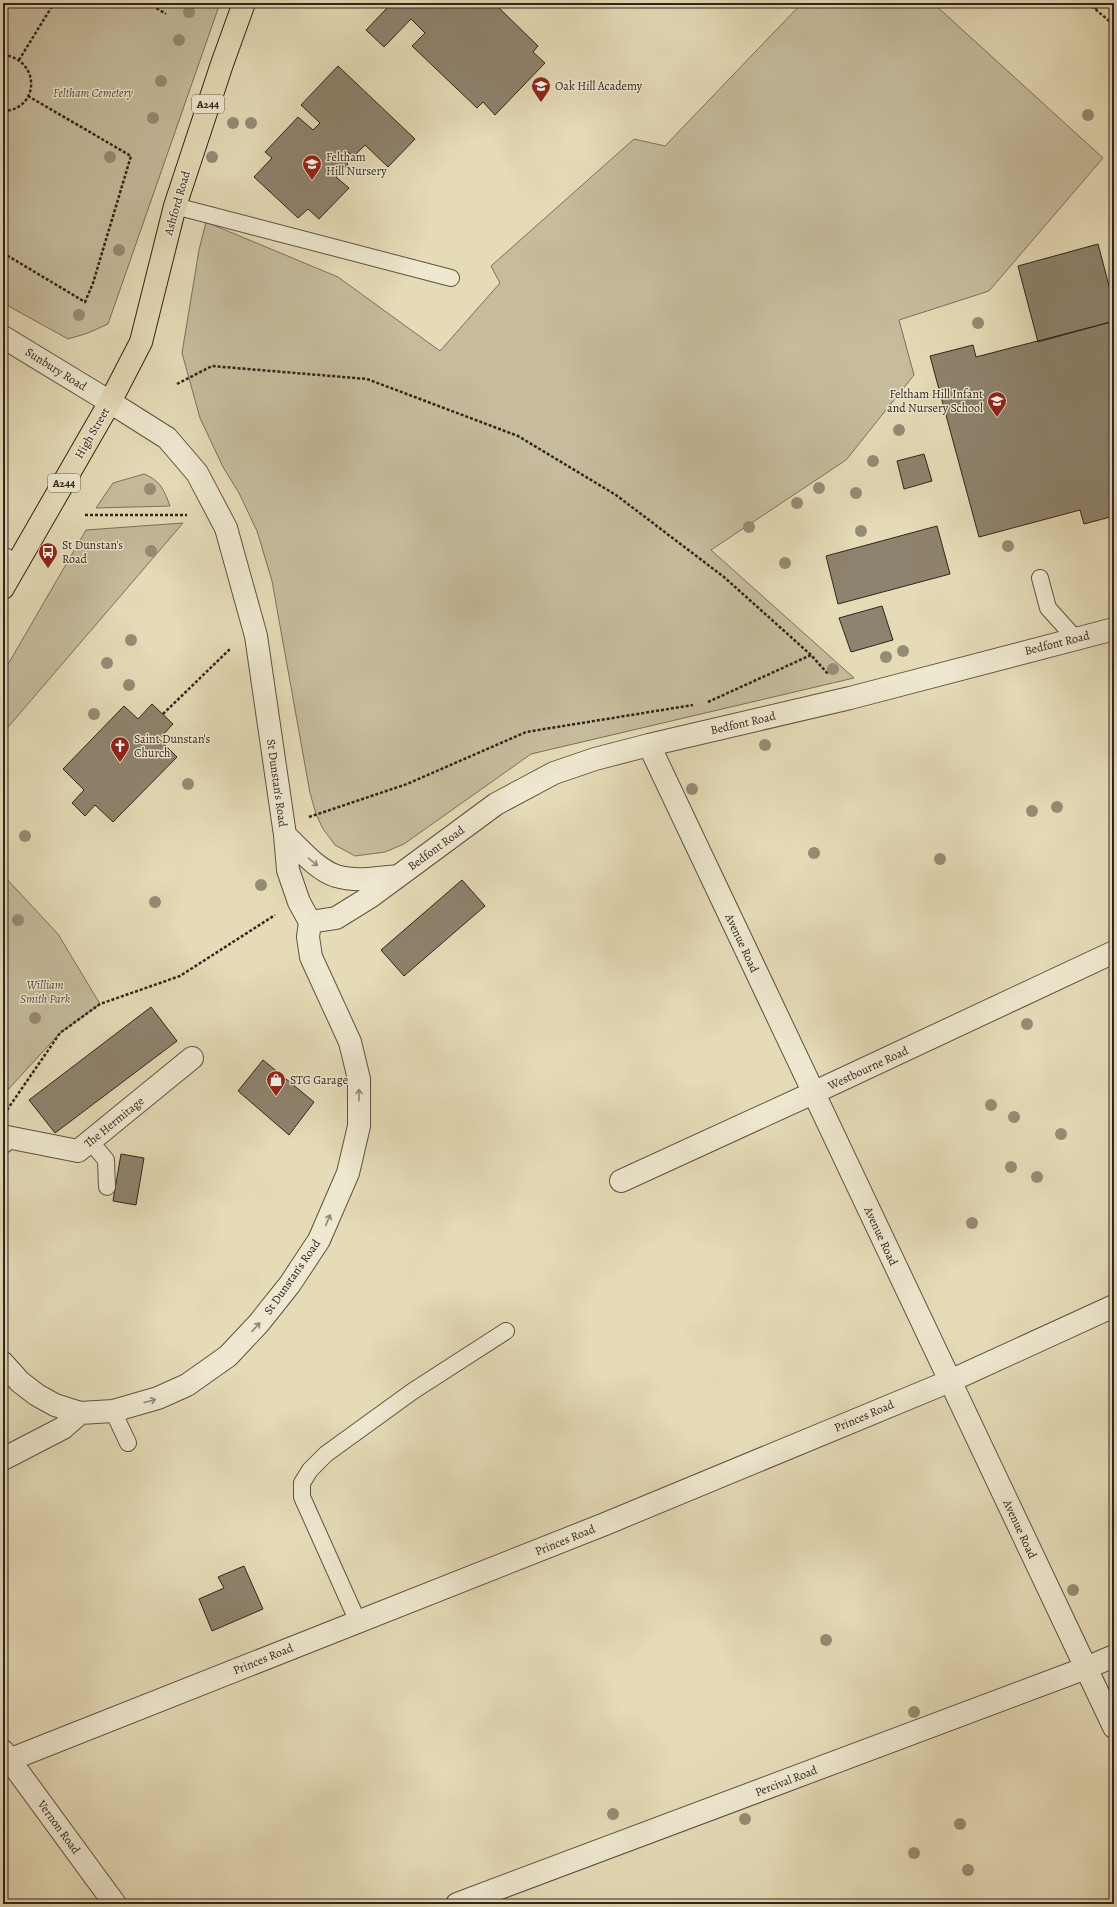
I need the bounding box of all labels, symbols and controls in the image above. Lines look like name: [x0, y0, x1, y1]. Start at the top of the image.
school or university icon: Oak Hill Academy: [530, 75, 552, 103]
place label: Oak Hill Academy: [555, 78, 643, 94]
park label: Feltham Cemetery: [53, 85, 134, 101]
road number: A244: [192, 95, 224, 113]
place label: Feltham Hill Nursery: [326, 149, 387, 179]
school or university icon: Feltham Hill Nursery: [301, 153, 323, 181]
street label: Ashford Road: [160, 168, 194, 238]
street label: Sunbury Road: [22, 344, 90, 394]
place label: Feltham Hill Infant and Nursery School: [887, 386, 983, 416]
school or university icon: Feltham Hill Infant and Nursery School: [986, 390, 1008, 418]
street label: High Street: [71, 404, 113, 462]
road number: A244: [48, 474, 80, 492]
place label: St Dunstan's Road: [62, 537, 123, 567]
bus stop icon: St Dunstan's Road: [37, 541, 59, 569]
street label: Bedfont Road: [1023, 627, 1092, 659]
street label: Bedfont Road: [709, 708, 778, 738]
place label: Saint Dunstan's Church: [134, 731, 211, 761]
church icon: Saint Dunstan's Church: [109, 735, 131, 763]
street label: St Dunstan's Road: [263, 738, 291, 828]
street label: Bedfont Road: [404, 822, 468, 874]
one-way arrow: [308, 857, 319, 866]
street label: Avenue Road: [721, 910, 763, 975]
park label: William Smith Park: [20, 977, 71, 1007]
street label: Westbourne Road: [824, 1042, 911, 1094]
shop icon: STG Garage: [265, 1069, 287, 1097]
place label: STG Garage: [290, 1072, 348, 1088]
one-way arrow: [355, 1089, 363, 1102]
street label: The Hermitage: [81, 1093, 147, 1151]
street label: Avenue Road: [860, 1203, 902, 1268]
one-way arrow: [324, 1214, 332, 1226]
street label: St Dunstan's Road: [260, 1236, 324, 1318]
one-way arrow: [251, 1322, 260, 1332]
one-way arrow: [144, 1396, 157, 1404]
street label: Princes Road: [832, 1396, 897, 1436]
street label: Avenue Road: [999, 1496, 1041, 1561]
street label: Princes Road: [533, 1520, 598, 1559]
street label: Princes Road: [231, 1639, 296, 1678]
street label: Percival Road: [753, 1762, 820, 1800]
street label: Vernon Road: [33, 1796, 84, 1858]

